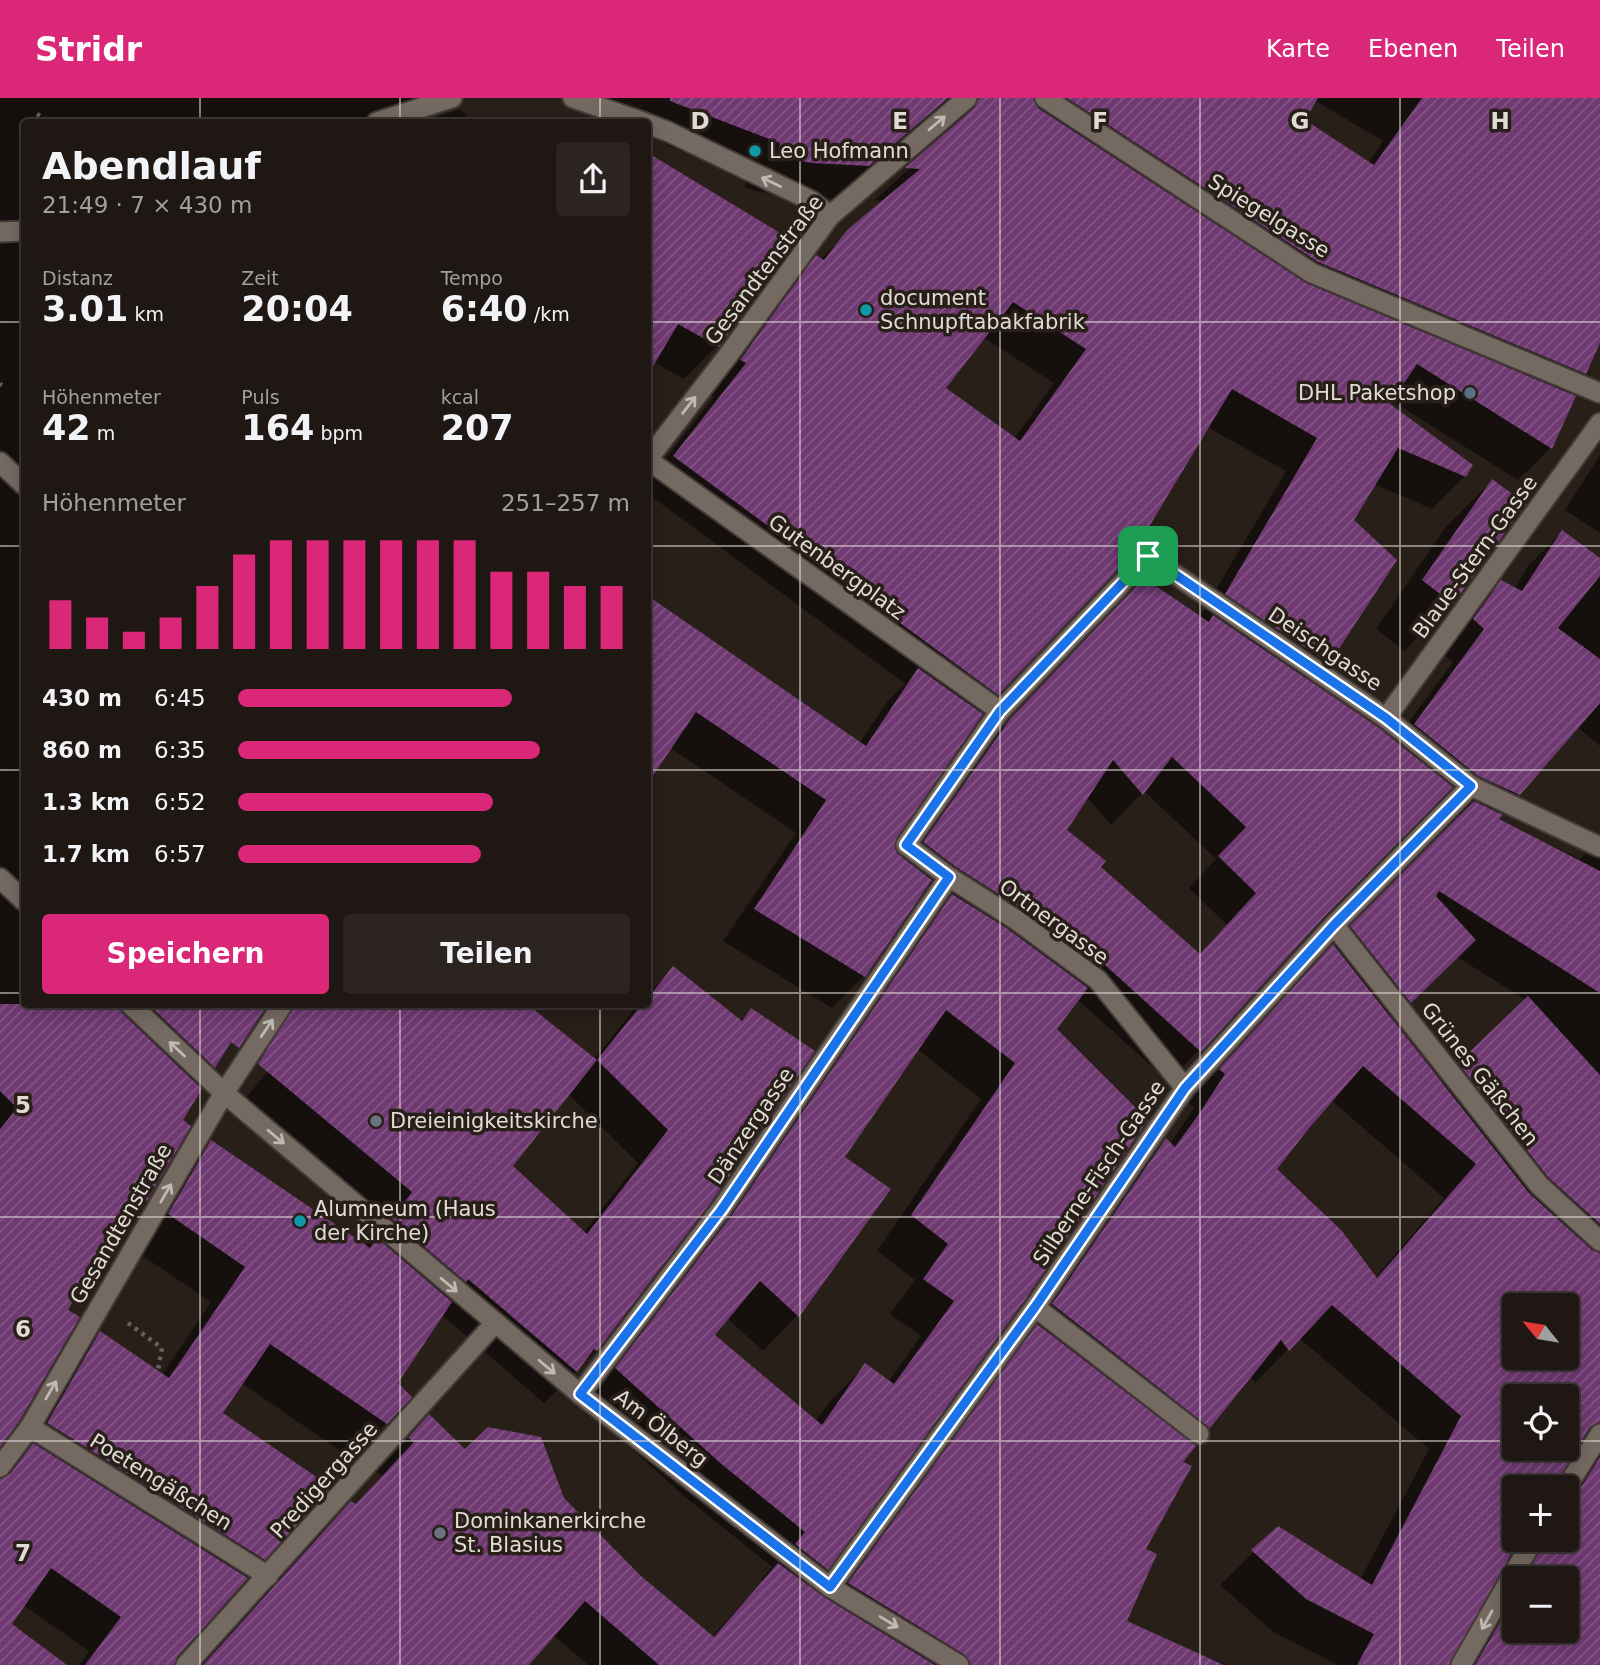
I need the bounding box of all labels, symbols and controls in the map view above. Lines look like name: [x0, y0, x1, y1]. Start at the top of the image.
text: Stridr: [35, 30, 142, 69]
text: Karte: [1266, 35, 1330, 63]
text: Ebenen: [1368, 35, 1458, 63]
text: Teilen: [1496, 35, 1565, 63]
text: D: [690, 108, 710, 134]
text: E: [892, 108, 908, 134]
text: F: [1092, 108, 1108, 134]
text: G: [1291, 108, 1309, 134]
text: H: [1490, 108, 1510, 134]
one-way arrow: [928, 115, 946, 131]
place label: Leo Hofmann: [769, 139, 909, 163]
button: share: [556, 142, 630, 216]
marker: Leo Hofmann: [747, 143, 763, 159]
text: Abendlauf: [42, 144, 261, 188]
street label: Spiegelgasse: [1204, 169, 1334, 263]
one-way arrow: [761, 174, 782, 188]
street label: Gesandtenstraße: [700, 191, 828, 349]
text: 21:49 · 7 × 430 m: [42, 192, 252, 218]
text: Distanz: [42, 267, 113, 289]
text: Zeit: [241, 267, 279, 289]
text: Tempo: [441, 267, 503, 289]
place label: document Schnupftabakfabrik: [880, 286, 1086, 334]
text: 3.01: [42, 289, 128, 329]
text: 20:04: [241, 289, 353, 329]
text: 6:40: [441, 289, 528, 329]
marker: document Schnupftabakfabrik: [858, 302, 874, 318]
text: km: [128, 303, 164, 325]
text: /km: [528, 303, 570, 325]
place label: DHL Paketshop: [1298, 381, 1456, 405]
marker: DHL Paketshop: [1462, 385, 1478, 401]
text: Höhenmeter: [42, 386, 161, 408]
text: Puls: [241, 386, 280, 408]
text: kcal: [441, 386, 479, 408]
one-way arrow: [682, 396, 697, 414]
text: 42: [42, 408, 91, 448]
text: 164: [241, 408, 314, 448]
text: 207: [441, 408, 514, 448]
text: m: [91, 422, 115, 444]
text: bpm: [314, 422, 363, 444]
street label: Blaue-Stern-Gasse: [1408, 471, 1542, 643]
text: Höhenmeter: [42, 490, 186, 516]
text: 251–257 m: [501, 490, 630, 516]
street label: Gutenbergplatz: [764, 509, 910, 625]
pin: [1118, 526, 1178, 586]
icon: arrive: [1129, 537, 1167, 575]
street label: Deischgasse: [1264, 602, 1386, 696]
text: 430 m: [42, 685, 122, 711]
text: 6:45: [154, 685, 206, 711]
text: 860 m: [42, 737, 122, 763]
text: 6:35: [154, 737, 206, 763]
text: 1.3 km: [42, 789, 130, 815]
text: 6:52: [154, 789, 206, 815]
text: 1.7 km: [42, 841, 130, 867]
text: 6:57: [154, 841, 206, 867]
street label: Ortnergasse: [995, 874, 1113, 970]
button: Speichern: [42, 914, 329, 994]
button: Teilen: [343, 914, 630, 994]
street label: Grünes Gäßchen: [1417, 997, 1543, 1151]
one-way arrow: [260, 1019, 274, 1039]
one-way arrow: [169, 1040, 186, 1057]
street label: Dänzergasse: [703, 1063, 799, 1189]
street label: Silberne-Fisch-Gasse: [1028, 1076, 1170, 1270]
text: 5: [15, 1092, 31, 1118]
place label: Dreieinigkeitskirche: [390, 1109, 598, 1133]
marker: Dreieinigkeitskirche: [368, 1113, 384, 1129]
one-way arrow: [267, 1129, 285, 1145]
street label: Gesandtenstraße: [65, 1140, 177, 1308]
one-way arrow: [160, 1183, 173, 1204]
place label: Alumneum (Haus der Kirche): [314, 1197, 496, 1245]
marker: Alumneum (Haus der Kirche): [292, 1213, 308, 1229]
one-way arrow: [440, 1277, 458, 1293]
north arrow: [1502, 1293, 1578, 1370]
map controls: [1502, 1293, 1579, 1643]
text: 6: [15, 1316, 31, 1342]
one-way arrow: [538, 1359, 556, 1375]
one-way arrow: [45, 1380, 59, 1400]
street label: Am Ölberg: [610, 1383, 713, 1472]
button: locate: [1502, 1384, 1579, 1461]
street label: Predigergasse: [266, 1417, 382, 1543]
street label: Poetengäßchen: [86, 1429, 236, 1535]
button: +: [1502, 1475, 1579, 1552]
place label: Dominkanerkirche St. Blasius: [454, 1509, 646, 1557]
marker: Dominkanerkirche St. Blasius: [432, 1525, 448, 1541]
text: 7: [15, 1540, 31, 1566]
button: −: [1502, 1566, 1579, 1643]
one-way arrow: [1480, 1609, 1493, 1630]
one-way arrow: [878, 1616, 898, 1630]

